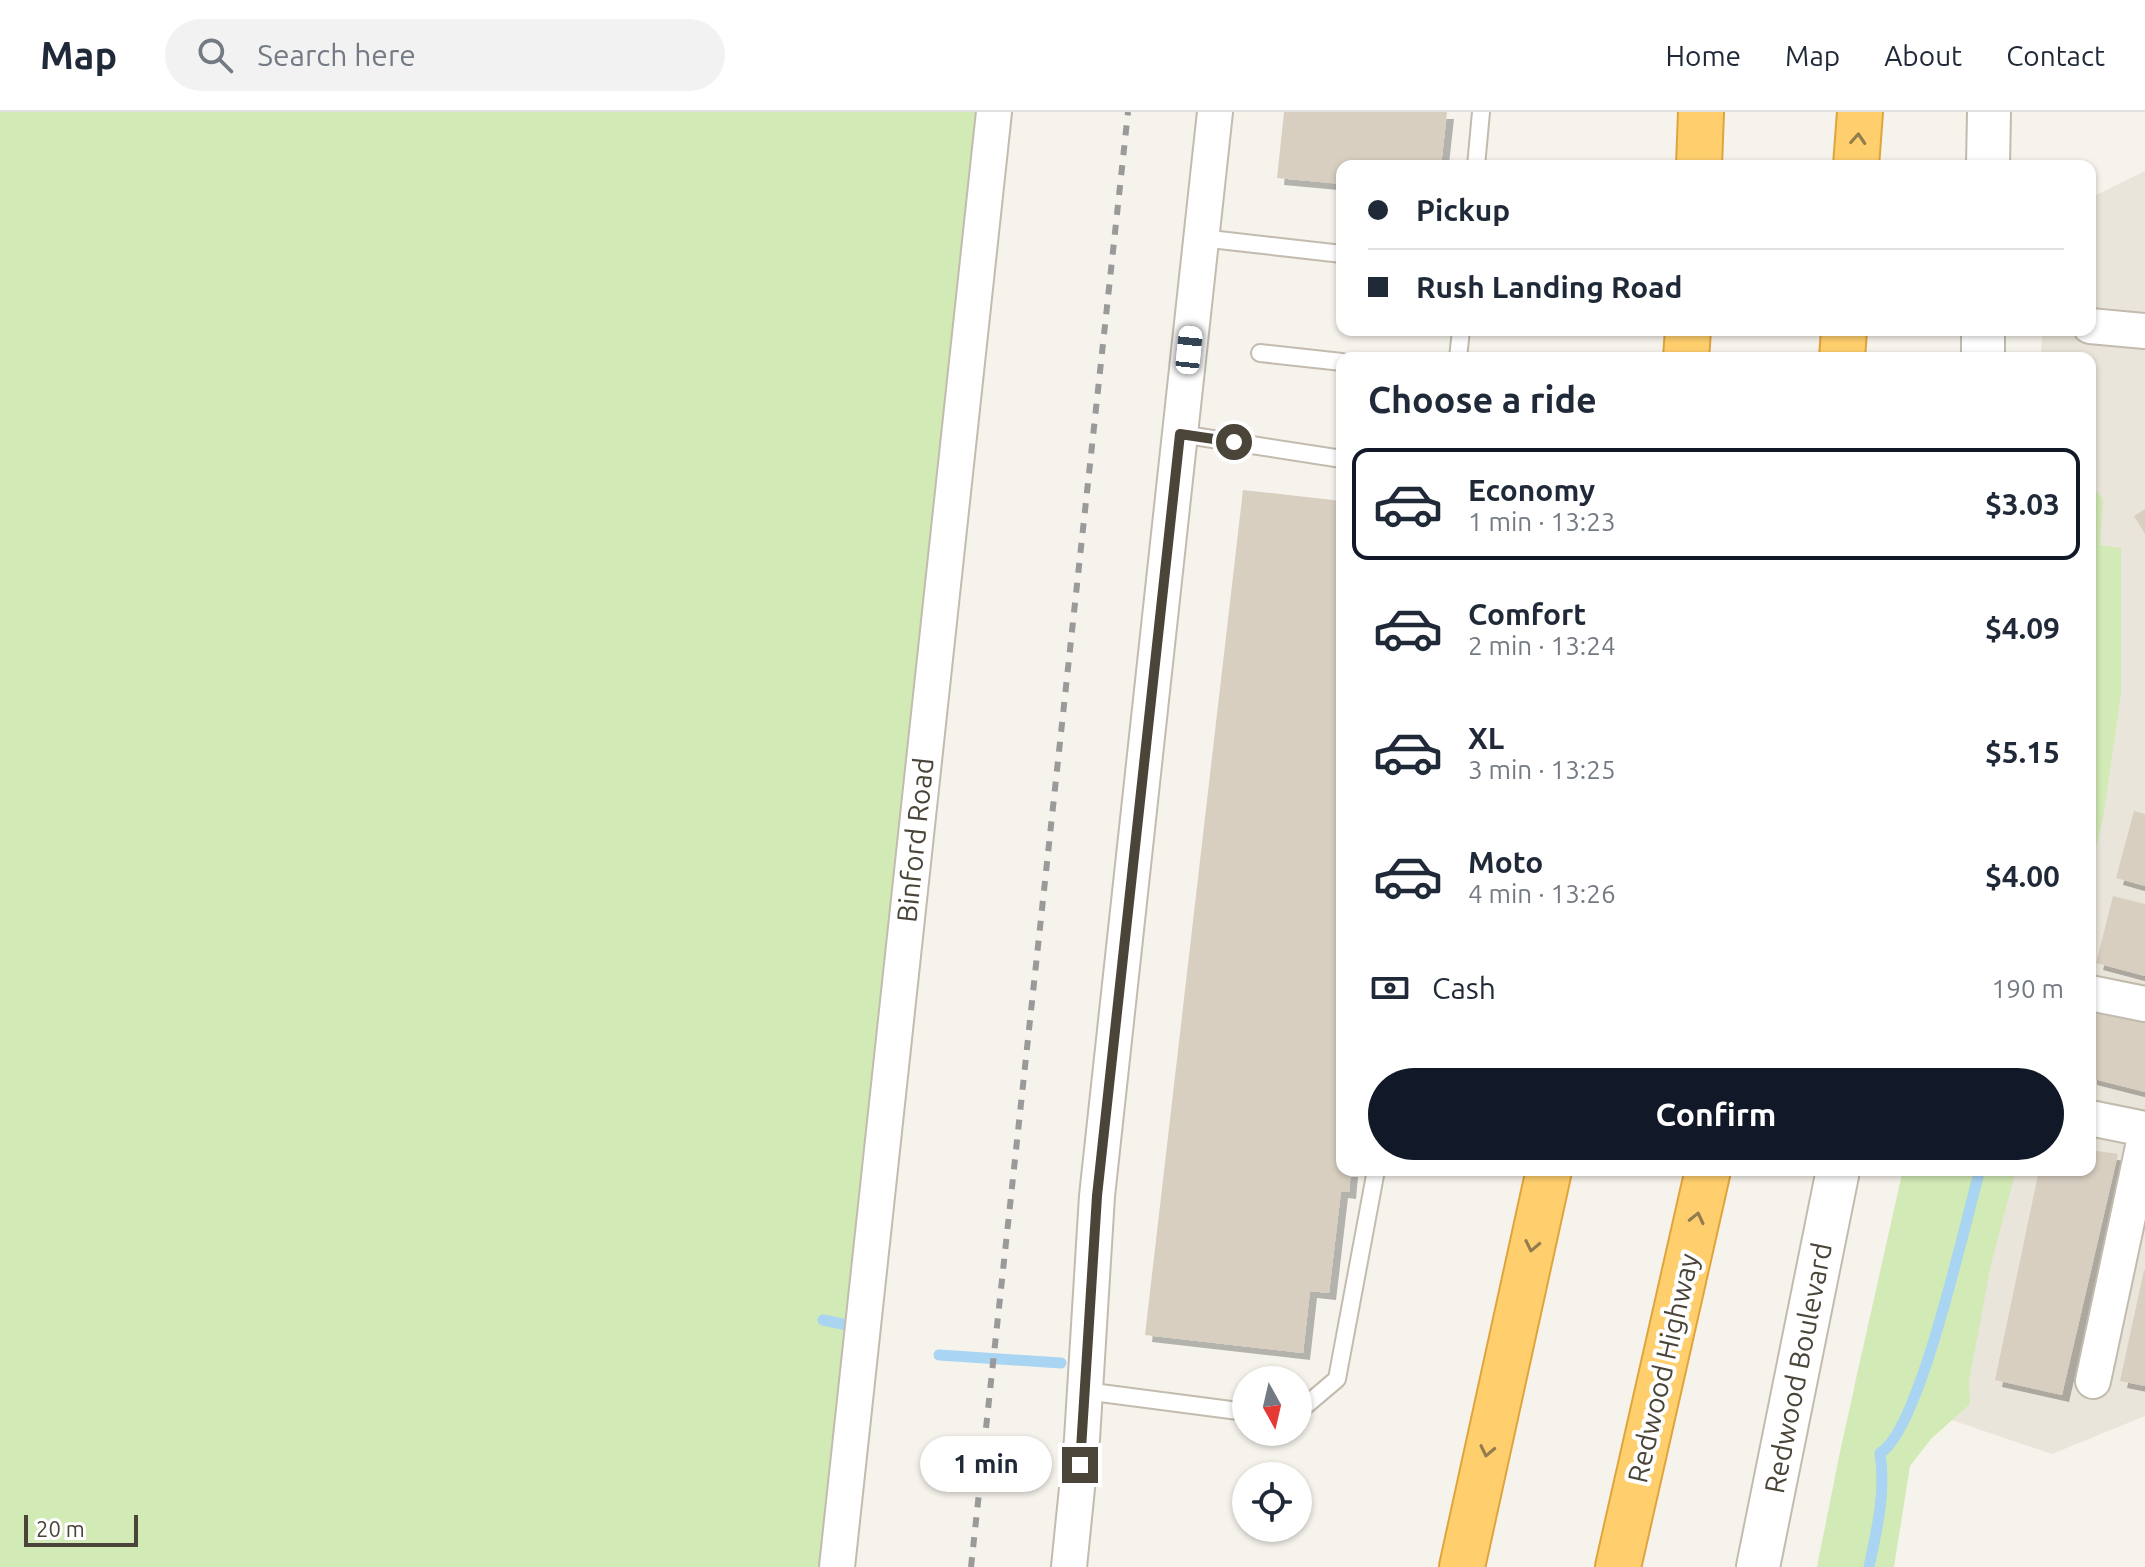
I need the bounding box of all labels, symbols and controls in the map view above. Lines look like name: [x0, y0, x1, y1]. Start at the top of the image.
search box: [165, 19, 725, 91]
icon: search: [193, 33, 237, 77]
text: Map: [40, 34, 117, 76]
text: Search here: [257, 38, 416, 72]
text: Home: [1666, 40, 1741, 71]
text: Map: [1785, 40, 1840, 71]
text: About: [1884, 40, 1962, 71]
text: Contact: [2006, 40, 2105, 71]
one-way arrow: [1849, 132, 1866, 145]
text: Pickup: [1416, 193, 1510, 227]
text: Rush Landing Road: [1416, 270, 1683, 304]
car: [1175, 325, 1203, 375]
text: Choose a ride: [1368, 379, 1597, 420]
route start: [1216, 424, 1252, 460]
icon: car: [1372, 468, 1444, 540]
text: Economy: [1468, 473, 1595, 507]
text: $3.03: [1985, 487, 2060, 521]
text: 1 min · 13:23: [1468, 507, 1616, 536]
icon: car: [1372, 592, 1444, 664]
text: Comfort: [1468, 597, 1586, 631]
text: $4.09: [1985, 611, 2060, 645]
text: 2 min · 13:24: [1468, 631, 1616, 660]
icon: car: [1372, 716, 1444, 788]
text: XL: [1468, 721, 1504, 755]
text: $5.15: [1985, 735, 2060, 769]
text: 3 min · 13:25: [1468, 755, 1616, 784]
street label: Binford Road: [890, 756, 939, 924]
icon: car: [1372, 840, 1444, 912]
text: Moto: [1468, 845, 1543, 879]
text: $4.00: [1985, 859, 2060, 893]
text: 4 min · 13:26: [1468, 879, 1616, 908]
icon: cash: [1368, 966, 1412, 1010]
text: Cash: [1432, 971, 1496, 1005]
text: 190 m: [1992, 974, 2064, 1003]
button: Confirm: [1368, 1068, 2064, 1160]
one-way arrow: [1688, 1212, 1705, 1225]
one-way arrow: [1524, 1239, 1541, 1253]
street label: Redwood Boulevard: [1758, 1240, 1837, 1496]
street label: Redwood Highway: [1621, 1250, 1704, 1486]
north arrow: [1232, 1366, 1312, 1446]
map controls: [1232, 1366, 1312, 1542]
callout: 1 min: [920, 1437, 1052, 1493]
one-way arrow: [1479, 1444, 1496, 1458]
route end: [1062, 1447, 1098, 1483]
text: 1 min: [953, 1449, 1019, 1478]
button: locate: [1232, 1462, 1312, 1542]
scale bar: [24, 1511, 138, 1547]
text: 20 m: [36, 1516, 85, 1541]

